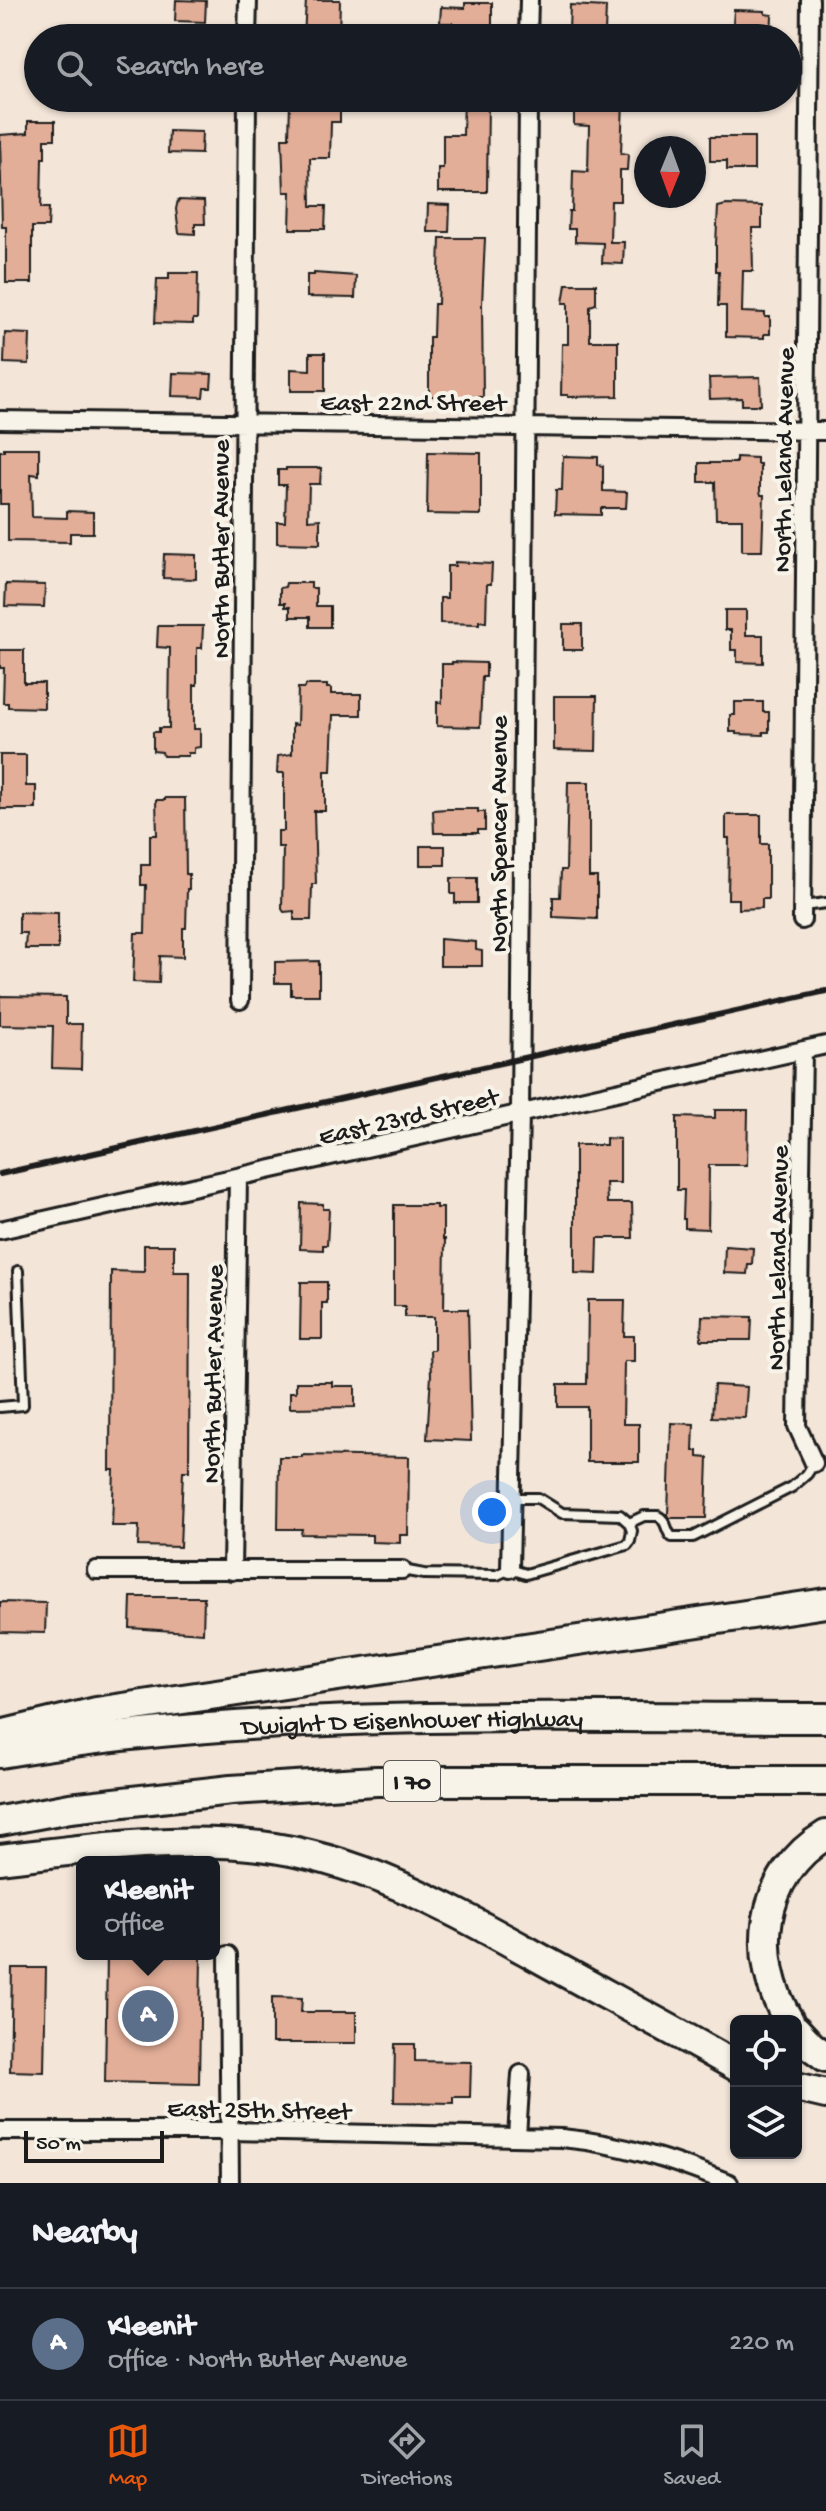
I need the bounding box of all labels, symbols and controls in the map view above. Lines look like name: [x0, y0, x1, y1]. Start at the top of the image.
search box: [24, 24, 802, 112]
icon: search: [52, 46, 96, 90]
text: Search here: [116, 51, 264, 86]
north arrow: [634, 136, 706, 208]
street label: North Leland Avenue: [769, 347, 804, 573]
street label: East 22nd Street: [320, 390, 508, 421]
street label: North Butler Avenue: [208, 439, 239, 659]
street label: North Spencer Avenue: [486, 715, 517, 952]
street label: East 23rd Street: [316, 1083, 504, 1155]
street label: North Leland Avenue: [763, 1145, 798, 1371]
street label: North Butler Avenue: [198, 1264, 233, 1484]
your location: [472, 1492, 512, 1532]
street label: Dwight D Eisenhower Highway: [239, 1706, 583, 1746]
road number: I 70: [384, 1761, 440, 1801]
popup: [76, 1856, 220, 1960]
text: Kleenit: [104, 1875, 192, 1910]
text: Office: [104, 1910, 164, 1941]
pin: A: [122, 1986, 174, 2046]
map controls: [730, 2015, 802, 2159]
button: locate: [730, 2015, 802, 2087]
button: layers: [730, 2087, 802, 2159]
street label: East 25th Street: [167, 2095, 353, 2130]
scale bar: [24, 2127, 164, 2163]
text: 50 m: [36, 2132, 81, 2158]
text: Nearby: [32, 2215, 137, 2255]
text: Kleenit: [108, 2311, 195, 2346]
text: A: [50, 2329, 66, 2360]
text: 220 m: [729, 2329, 794, 2360]
text: Office · North Butler Avenue: [108, 2346, 407, 2377]
tab: Map: [106, 2419, 150, 2493]
tab: Directions: [362, 2419, 452, 2493]
tab: Saved: [664, 2419, 720, 2493]

